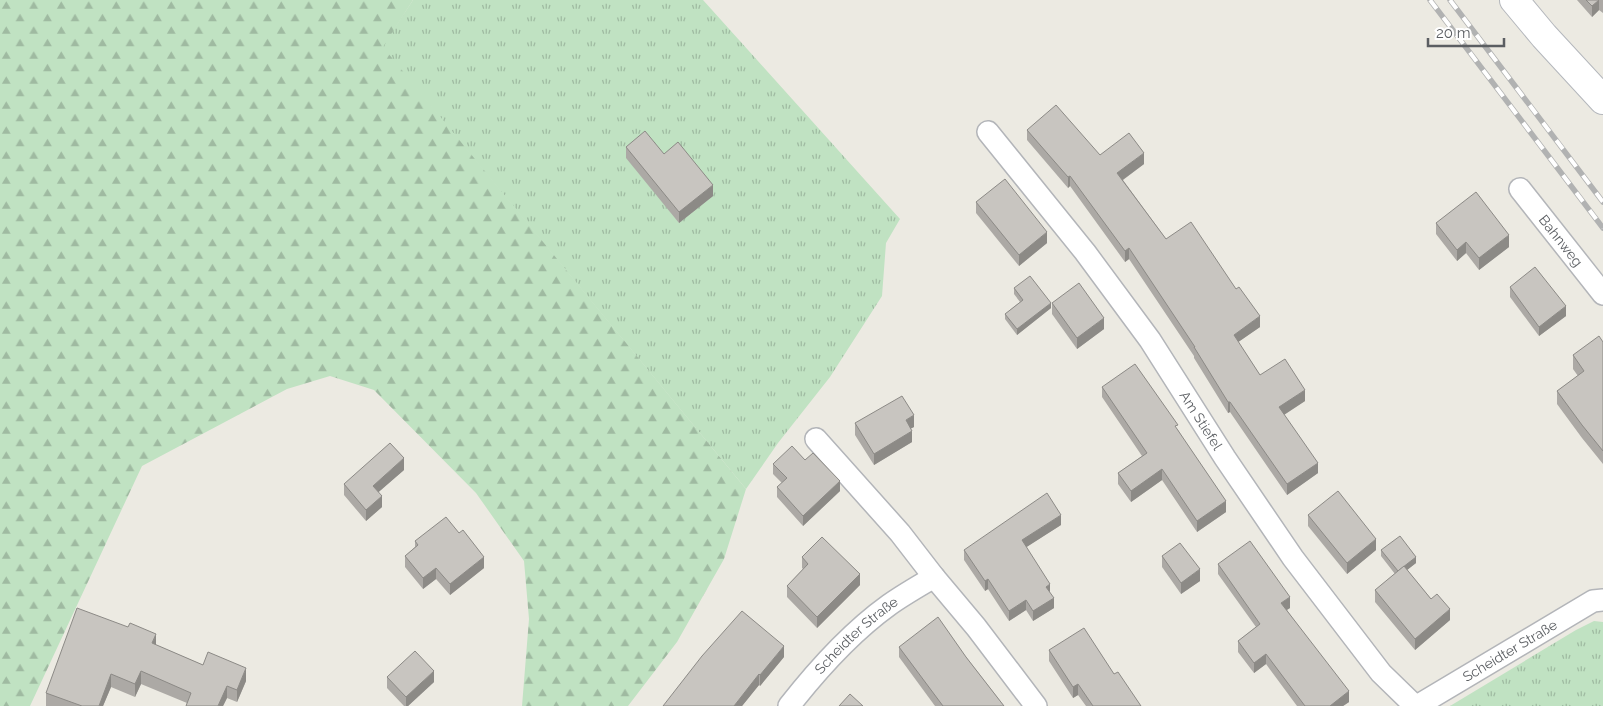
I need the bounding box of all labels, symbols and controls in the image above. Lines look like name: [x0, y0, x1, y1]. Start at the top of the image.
scale bar: [1428, 15, 1504, 47]
text: 20 m: [1436, 24, 1471, 42]
street label: Bahnweg: [1536, 212, 1586, 270]
street label: Am Stiefel: [1176, 388, 1226, 453]
street label: Scheidter Straße: [811, 593, 901, 677]
street label: Scheidter Straße: [1460, 616, 1560, 685]

